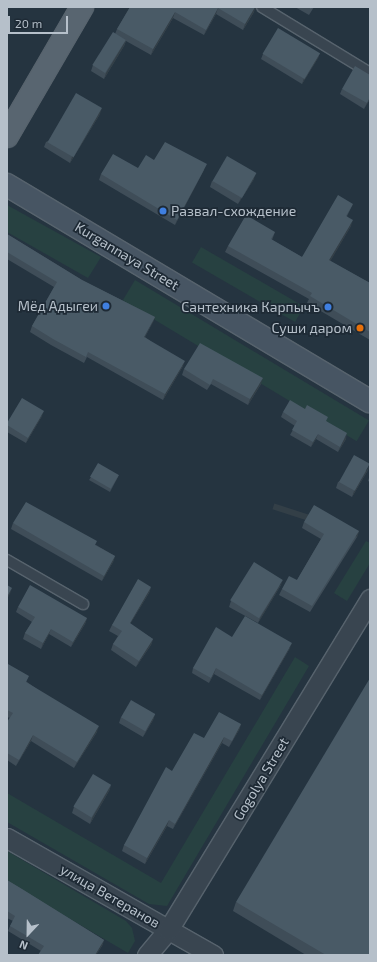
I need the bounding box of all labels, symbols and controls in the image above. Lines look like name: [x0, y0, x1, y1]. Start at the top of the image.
scale bar: [10, 8, 70, 34]
text: 20 m: [15, 16, 42, 30]
place label: Развал-схождение: [171, 203, 296, 219]
marker: Развал-схождение: [158, 206, 168, 216]
street label: Kurgannaya Street: [72, 218, 182, 294]
place label: Мёд Адыгеи: [18, 298, 98, 314]
place label: Сантехника Карпычъ: [181, 299, 320, 315]
marker: Мёд Адыгеи: [101, 301, 111, 311]
marker: Сантехника Карпычъ: [323, 302, 333, 312]
place label: Суши даром: [271, 320, 352, 336]
marker: Суши даром: [355, 323, 365, 333]
street label: Gogolya Street: [230, 735, 292, 823]
street label: улица Ветеранов: [57, 861, 163, 931]
north arrow: [8, 914, 48, 954]
text: N: [17, 938, 29, 953]

